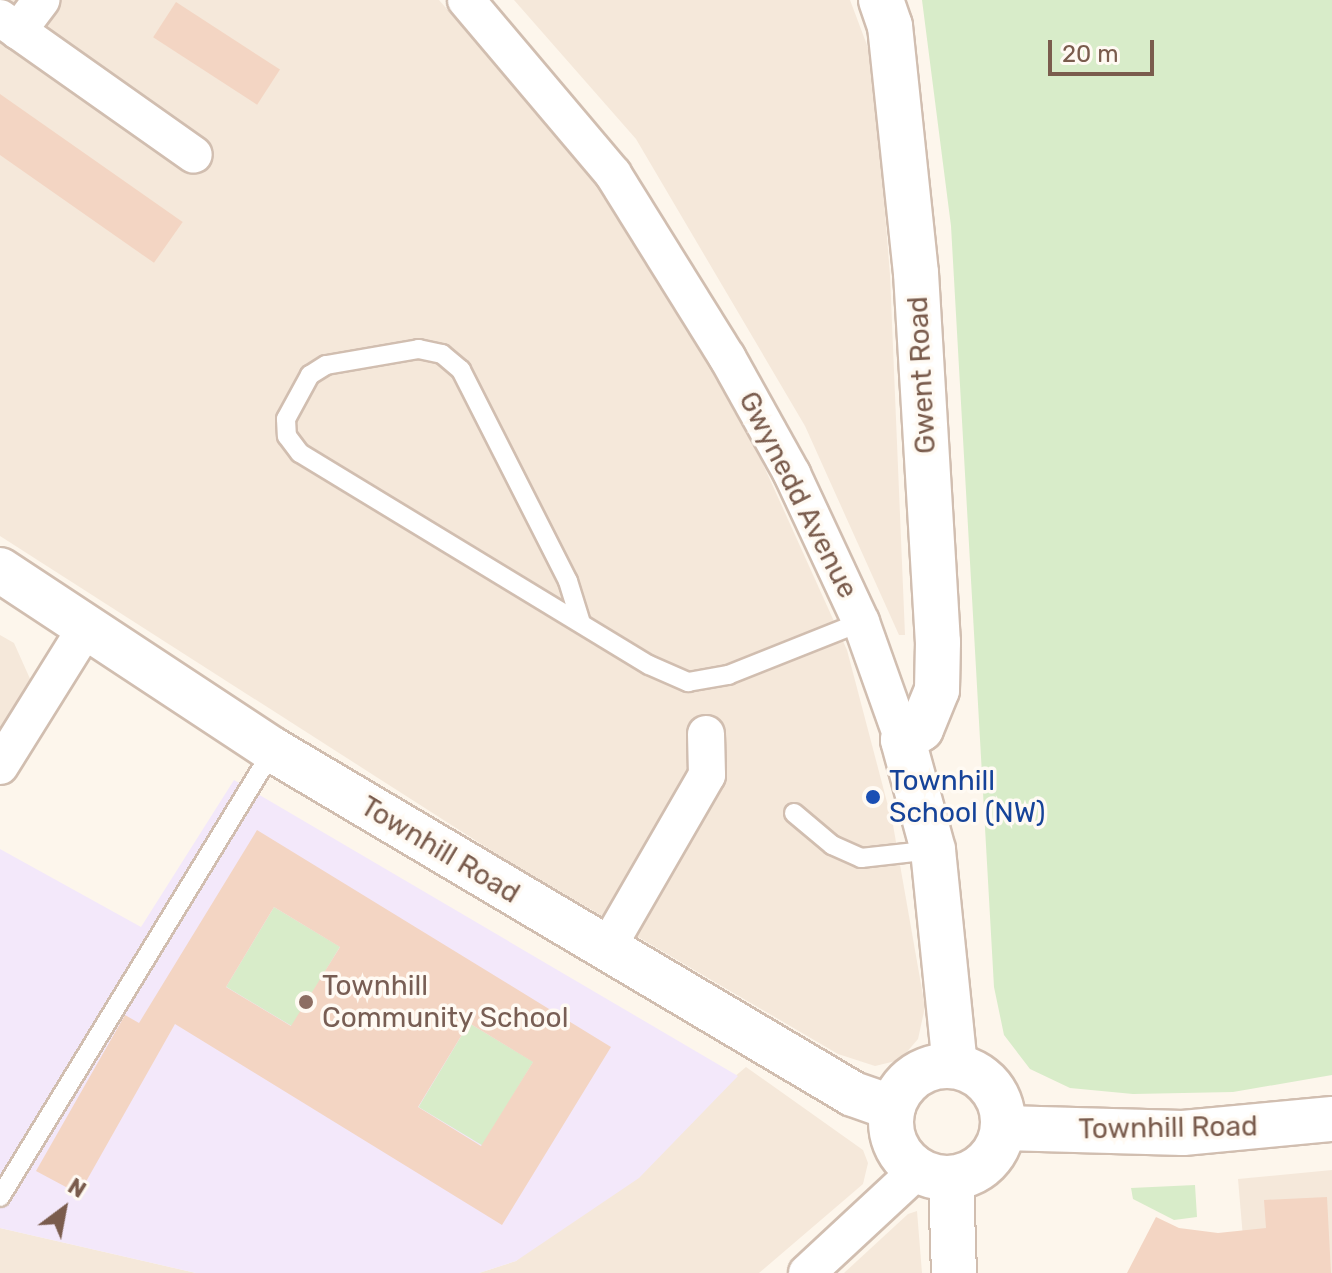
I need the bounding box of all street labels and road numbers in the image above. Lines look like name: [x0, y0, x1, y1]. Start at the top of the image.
street label: Gwent Road: [901, 295, 943, 455]
street label: Gwynedd Avenue: [731, 386, 865, 604]
street label: Townhill Road: [355, 789, 525, 911]
street label: Townhill Road: [1078, 1110, 1258, 1146]

